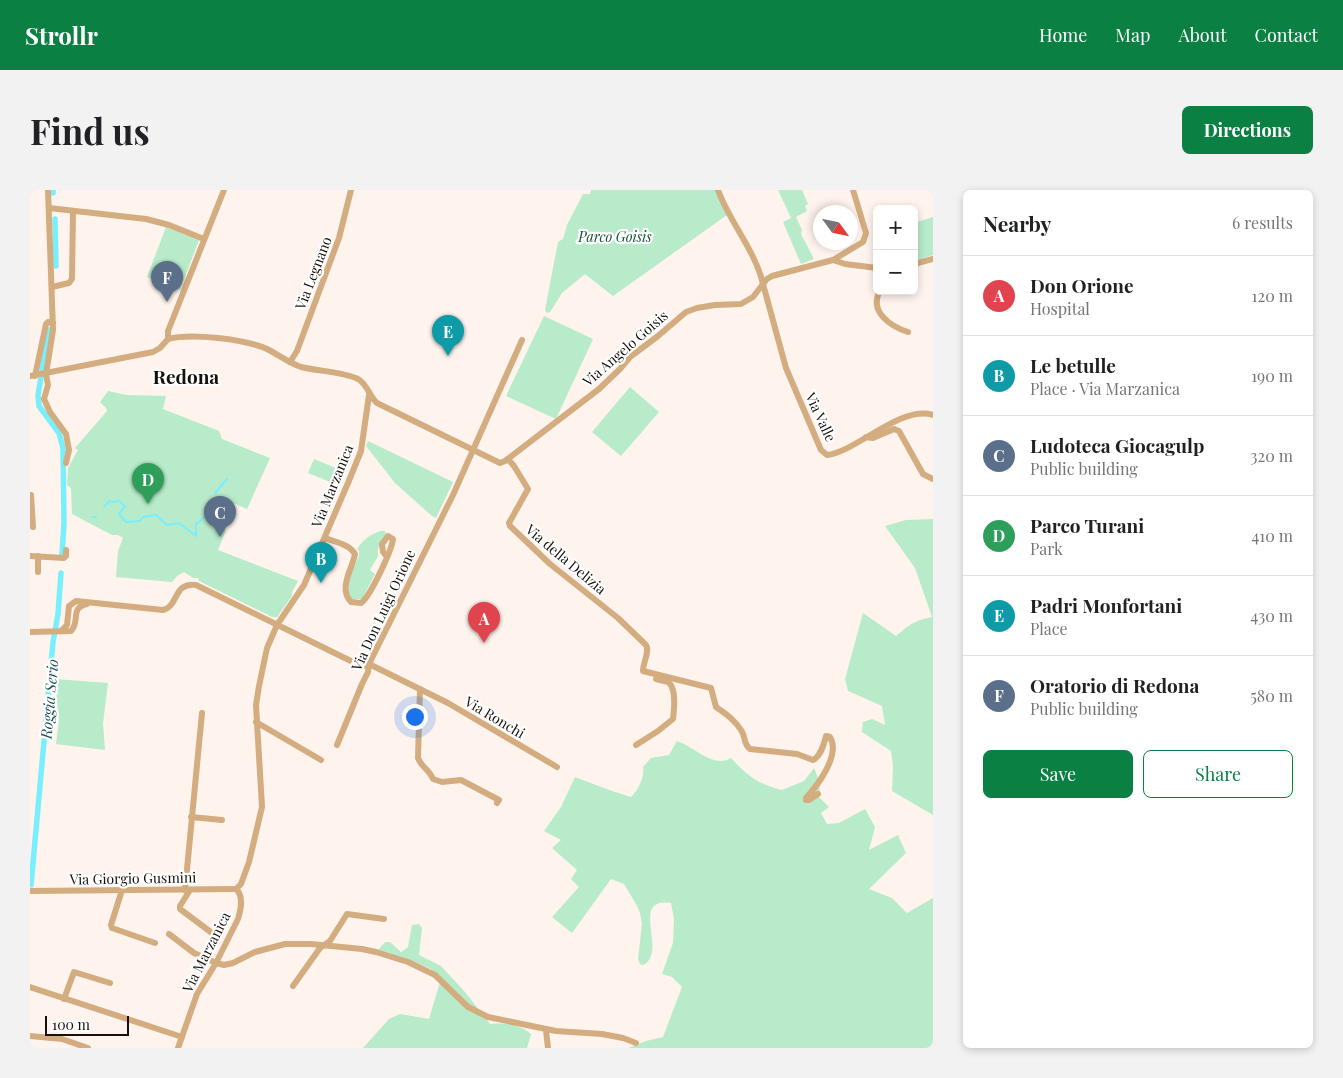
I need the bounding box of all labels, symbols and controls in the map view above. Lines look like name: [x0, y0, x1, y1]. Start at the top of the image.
text: Strollr: [25, 19, 98, 51]
text: Home: [1039, 23, 1087, 47]
text: Map: [1115, 23, 1150, 47]
text: About: [1178, 23, 1227, 47]
text: Contact: [1255, 23, 1318, 47]
button: Directions: [1182, 106, 1313, 154]
text: Find us: [30, 107, 150, 154]
north arrow: [813, 205, 858, 250]
map controls: [873, 205, 918, 295]
button: +: [873, 205, 918, 250]
text: Nearby: [983, 209, 1052, 237]
text: 6 results: [1232, 212, 1293, 233]
park label: Parco Goisis: [577, 227, 652, 246]
street label: Via Legnano: [290, 233, 336, 313]
button: −: [873, 250, 918, 295]
pin: F: [151, 261, 183, 302]
text: Don Orione: [1030, 272, 1133, 298]
text: A: [994, 285, 1004, 306]
text: 120 m: [1252, 285, 1293, 306]
text: Hospital: [1030, 298, 1090, 319]
street label: Via Angelo Goisis: [578, 306, 672, 391]
pin: E: [432, 315, 464, 356]
text: Le betulle: [1030, 352, 1116, 378]
district label: Redona: [153, 363, 219, 389]
text: B: [994, 365, 1004, 386]
text: 190 m: [1251, 365, 1293, 386]
text: Place · Via Marzanica: [1030, 378, 1180, 399]
street label: Via Valle: [801, 388, 841, 445]
text: Ludoteca Giocagulp: [1030, 432, 1204, 458]
street label: Via Marzanica: [306, 442, 357, 531]
text: C: [993, 445, 1005, 466]
text: 320 m: [1250, 445, 1293, 466]
text: Public building: [1030, 458, 1138, 479]
pin: D: [132, 463, 164, 504]
pin: C: [204, 496, 236, 537]
text: Parco Turani: [1030, 512, 1144, 538]
street label: Via della Delizia: [521, 519, 610, 598]
text: D: [993, 525, 1005, 546]
text: 410 m: [1251, 525, 1293, 546]
text: Park: [1030, 538, 1063, 559]
pin: B: [305, 542, 337, 583]
street label: Via Don Luigi Orione: [346, 546, 419, 675]
text: Padri Monfortani: [1030, 592, 1182, 618]
pin: A: [468, 602, 500, 643]
text: E: [994, 605, 1004, 626]
text: 430 m: [1250, 605, 1293, 626]
text: Place: [1030, 618, 1068, 639]
water label: Roggia Serio: [35, 658, 62, 741]
text: Oratorio di Redona: [1030, 672, 1199, 698]
text: F: [994, 685, 1004, 706]
text: 580 m: [1250, 685, 1293, 706]
street label: Via Ronchi: [461, 691, 529, 742]
text: Public building: [1030, 698, 1138, 719]
your location: [402, 704, 428, 730]
button: Save: [983, 750, 1133, 798]
button: Share: [1143, 750, 1293, 798]
street label: Via Giorgio Gusmini: [69, 867, 196, 889]
street label: Via Marzanica: [177, 908, 234, 996]
scale bar: [45, 1013, 129, 1036]
text: 100 m: [52, 1015, 90, 1034]

